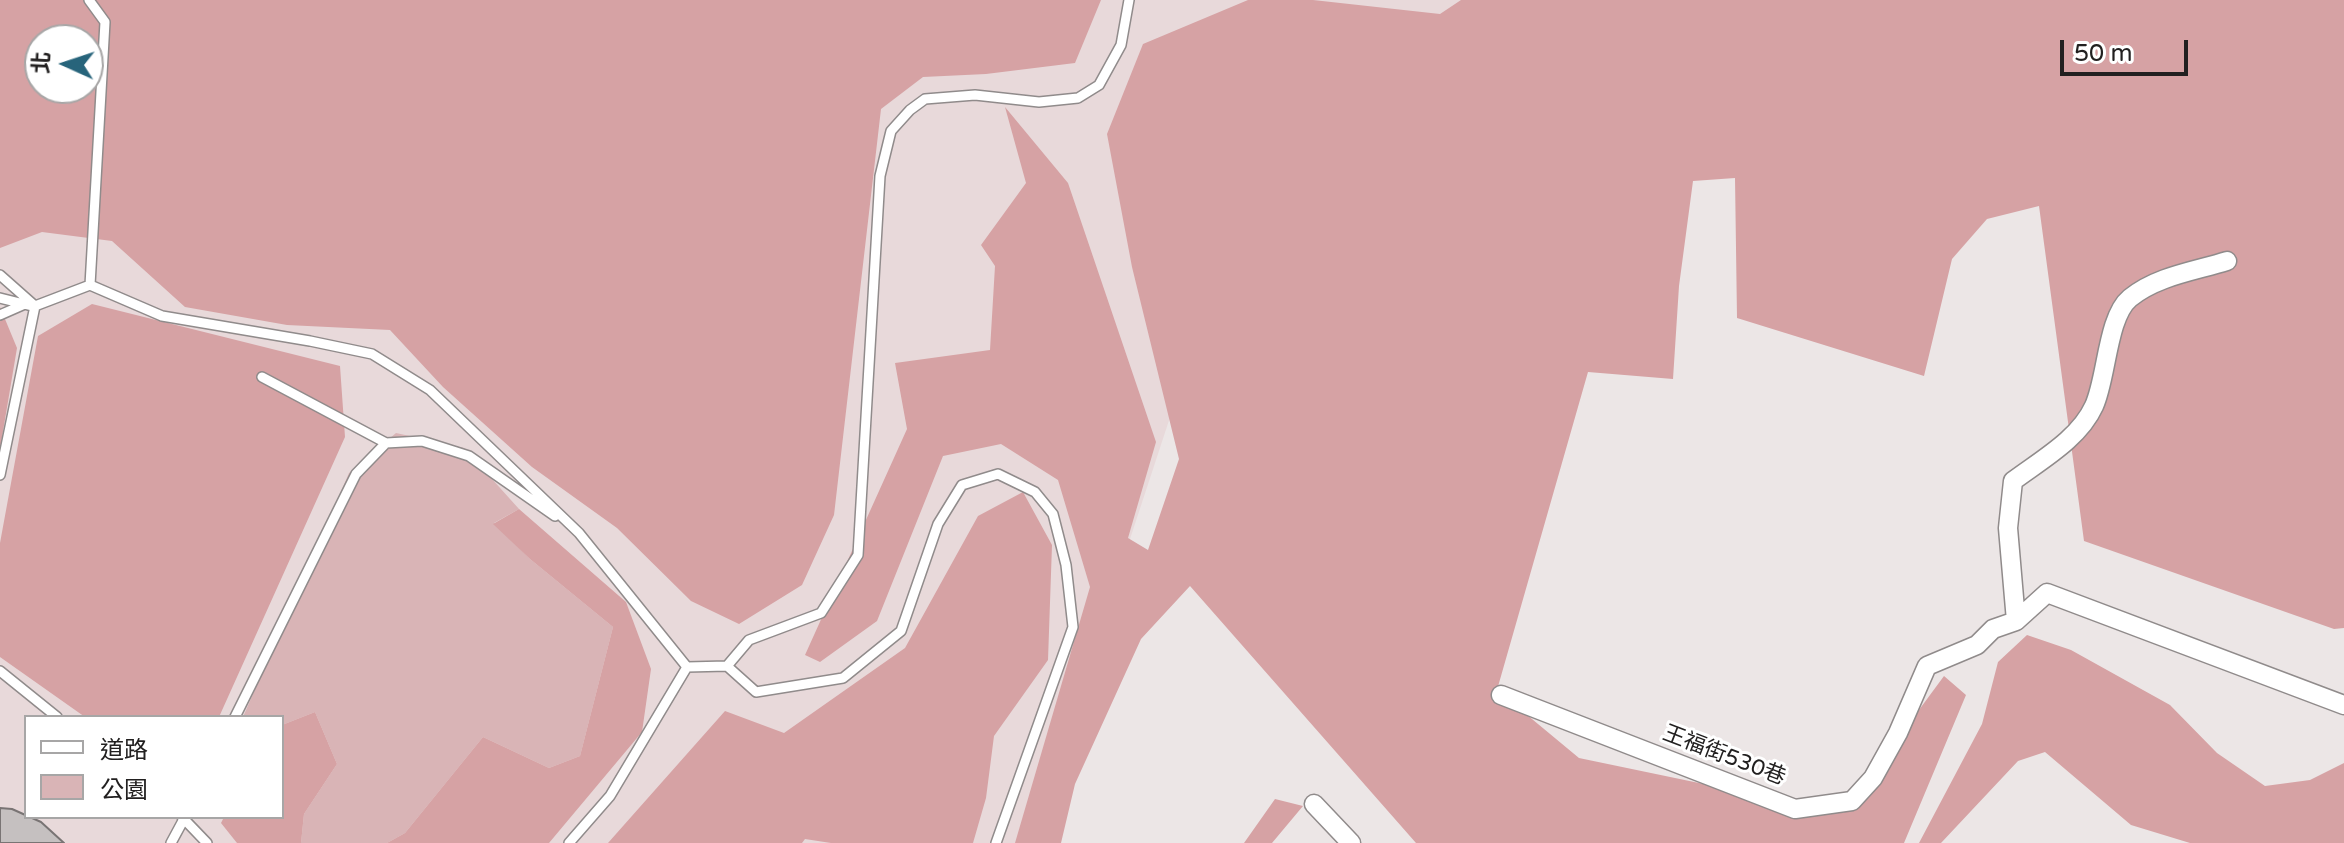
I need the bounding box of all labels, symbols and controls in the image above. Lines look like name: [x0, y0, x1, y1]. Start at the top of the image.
north arrow: [24, 24, 104, 104]
scale bar: [2064, 24, 2192, 74]
text: 50 m: [2074, 39, 2132, 68]
text: 北: [28, 51, 56, 75]
legend: [24, 715, 284, 819]
street label: 王福街530巷: [1659, 720, 1789, 792]
text: 道路: [100, 736, 148, 765]
text: 公園: [100, 776, 148, 805]

